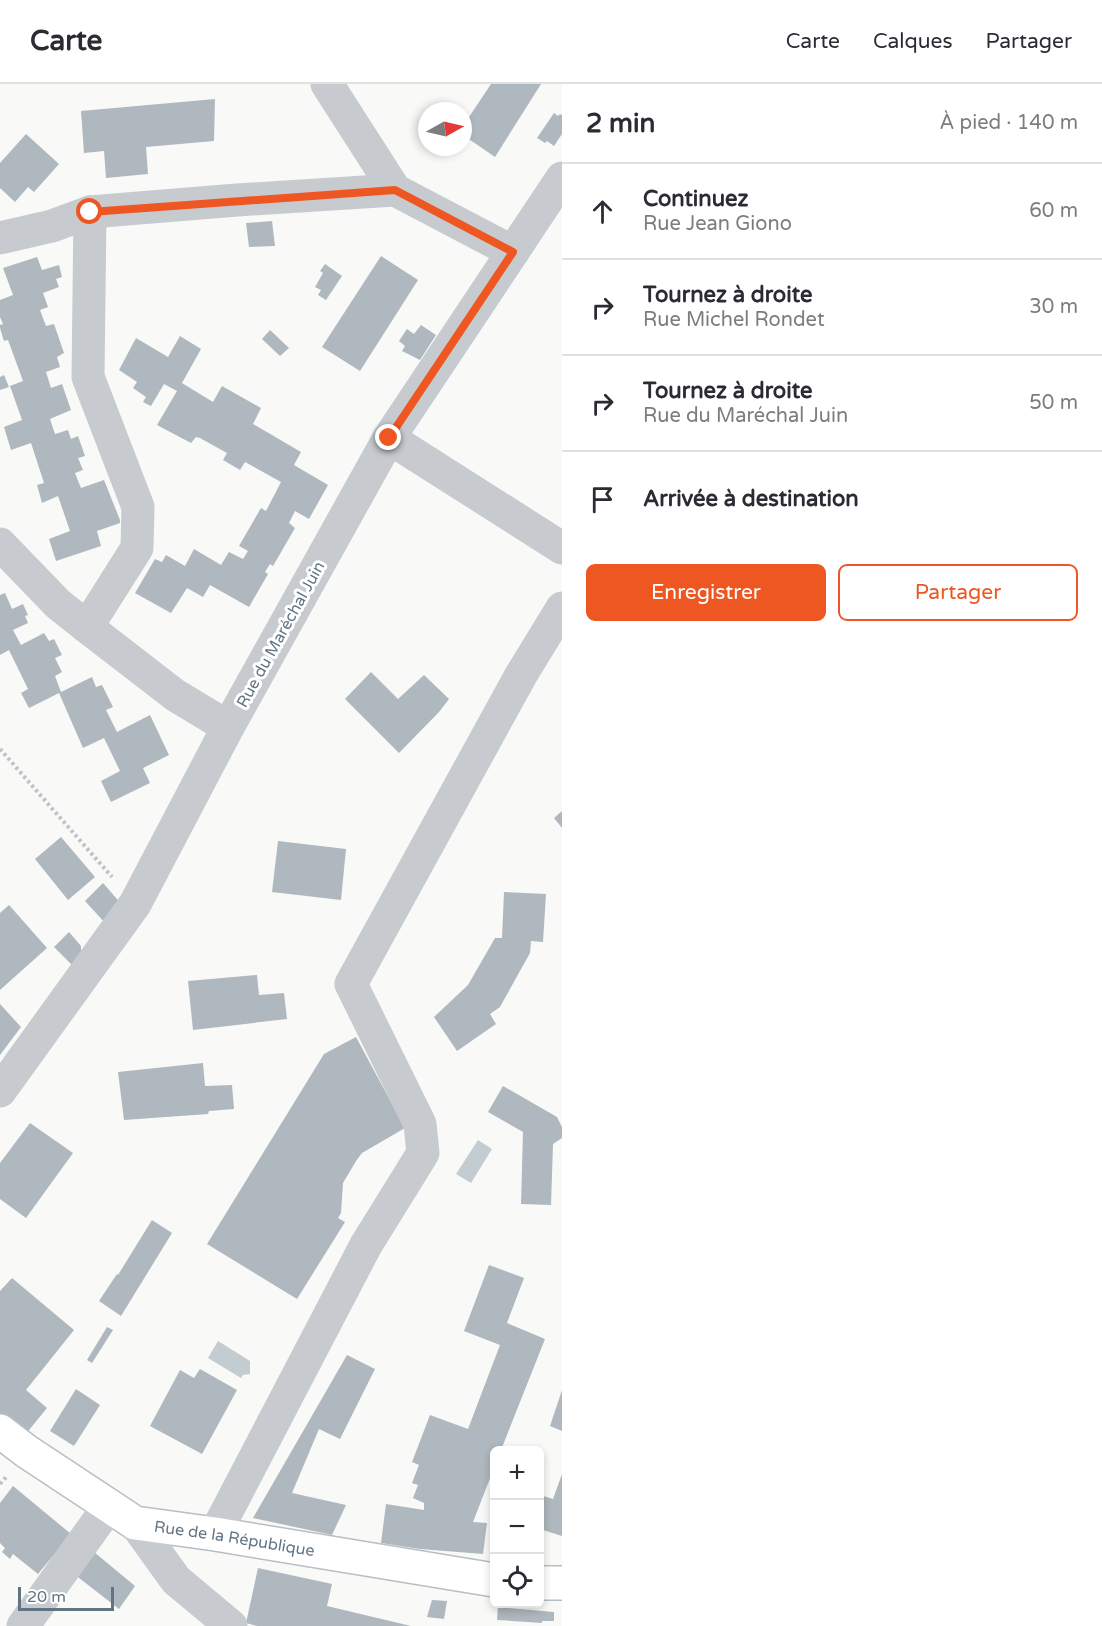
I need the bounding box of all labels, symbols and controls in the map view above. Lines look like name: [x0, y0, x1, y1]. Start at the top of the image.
text: Carte: [30, 24, 102, 58]
text: Carte: [786, 29, 840, 54]
text: Calques: [873, 29, 953, 54]
text: Partager: [986, 29, 1072, 54]
north arrow: [418, 102, 472, 156]
text: 2 min: [586, 108, 655, 139]
text: À pied · 140 m: [940, 111, 1078, 135]
text: Continuez: [643, 186, 748, 212]
icon: ahead: [586, 195, 619, 228]
route start: [76, 198, 102, 224]
text: 60 m: [1029, 199, 1078, 223]
text: Rue Jean Giono: [643, 212, 792, 236]
text: Tournez à droite: [643, 282, 812, 308]
icon: right: [586, 291, 619, 324]
text: 30 m: [1029, 295, 1078, 319]
text: Rue Michel Rondet: [643, 308, 825, 332]
text: Tournez à droite: [643, 378, 812, 404]
icon: right: [586, 387, 619, 420]
text: 50 m: [1029, 391, 1078, 415]
text: Rue du Maréchal Juin: [643, 404, 848, 428]
route end: [375, 424, 401, 450]
icon: arrive: [586, 483, 619, 516]
text: Arrivée à destination: [643, 486, 859, 512]
street label: Rue du Maréchal Juin: [232, 558, 329, 711]
button: Enregistrer: [586, 564, 826, 621]
button: Partager: [838, 564, 1078, 621]
map controls: [490, 1446, 544, 1608]
button: +: [490, 1446, 544, 1500]
button: −: [490, 1500, 544, 1554]
street label: Rue de la République: [153, 1517, 316, 1561]
button: locate: [490, 1554, 544, 1608]
scale bar: [18, 1584, 114, 1612]
text: 20 m: [27, 1587, 66, 1607]

